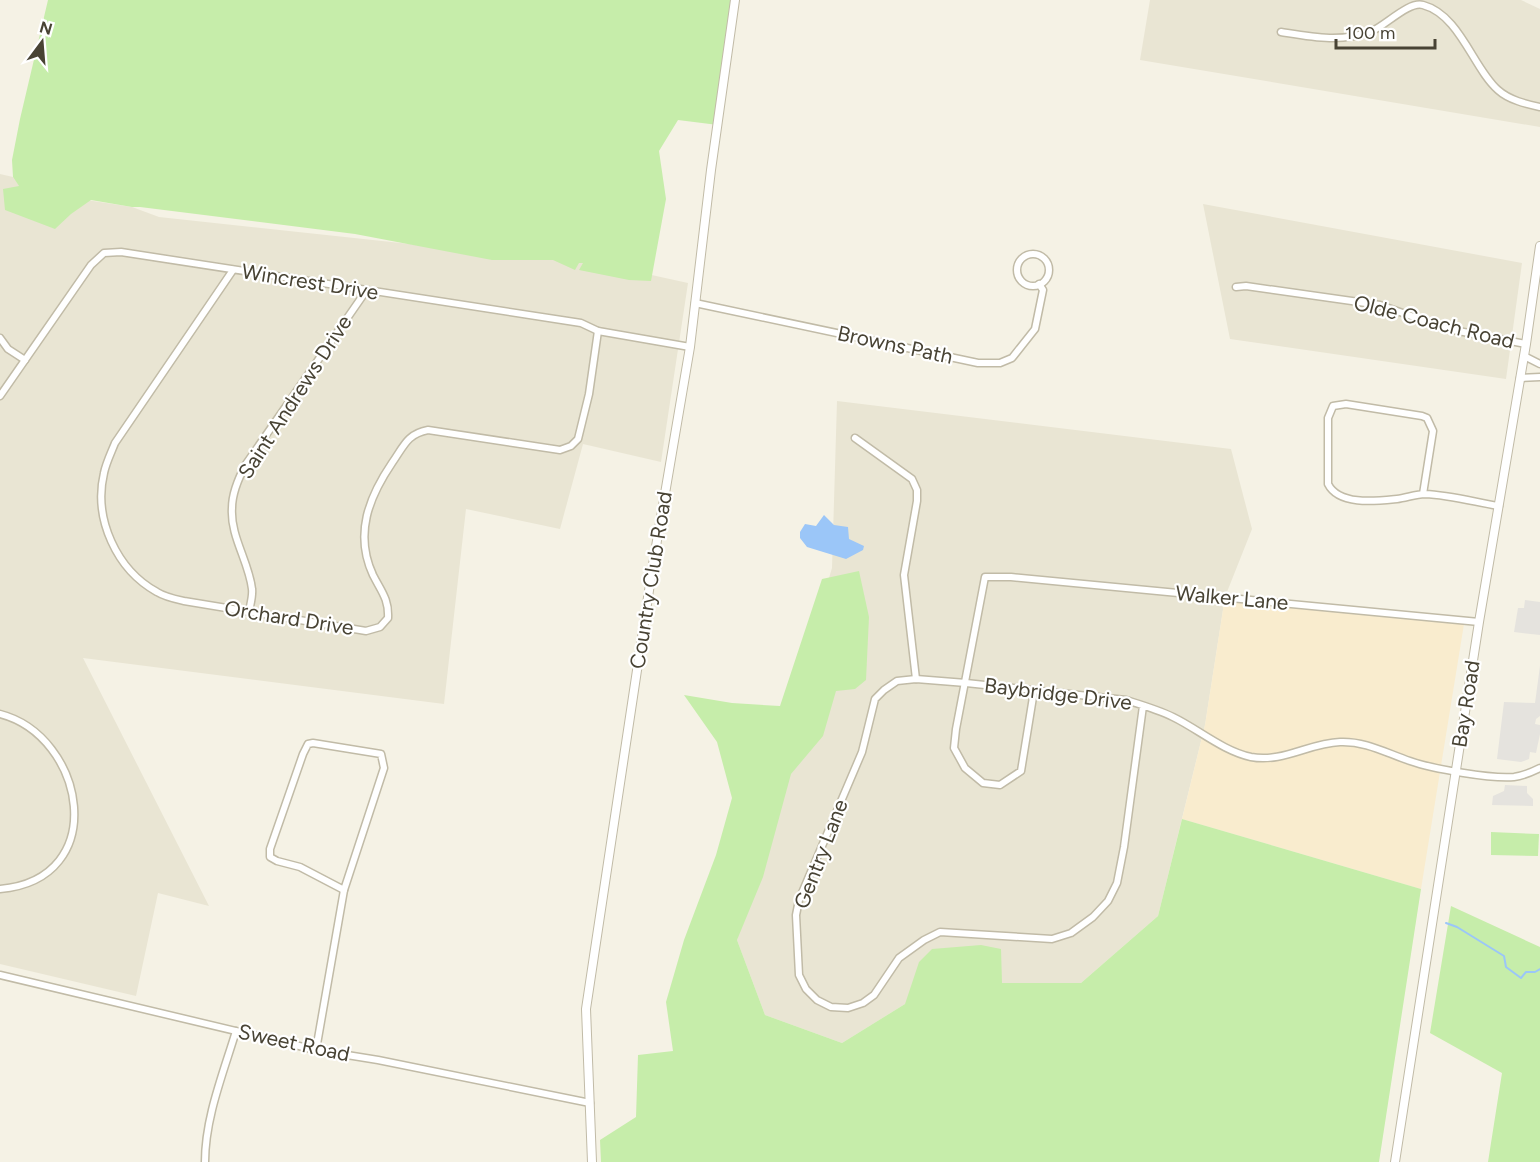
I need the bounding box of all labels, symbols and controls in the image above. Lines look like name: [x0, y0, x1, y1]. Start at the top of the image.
north arrow: [12, 12, 72, 72]
scale bar: [1336, 12, 1435, 50]
text: N: [37, 17, 55, 39]
text: 100 m: [1345, 22, 1395, 44]
street label: Wincrest Drive: [240, 258, 380, 305]
street label: Olde Coach Road: [1351, 289, 1517, 354]
street label: Saint Andrews Drive: [232, 310, 357, 483]
street label: Browns Path: [835, 320, 955, 369]
street label: Country Club Road: [624, 489, 677, 670]
street label: Walker Lane: [1175, 580, 1290, 615]
street label: Orchard Drive: [223, 595, 355, 640]
street label: Bay Road: [1446, 659, 1485, 749]
street label: Baybridge Drive: [983, 672, 1133, 715]
street label: Gentry Lane: [788, 796, 853, 912]
street label: Sweet Road: [236, 1018, 352, 1067]

